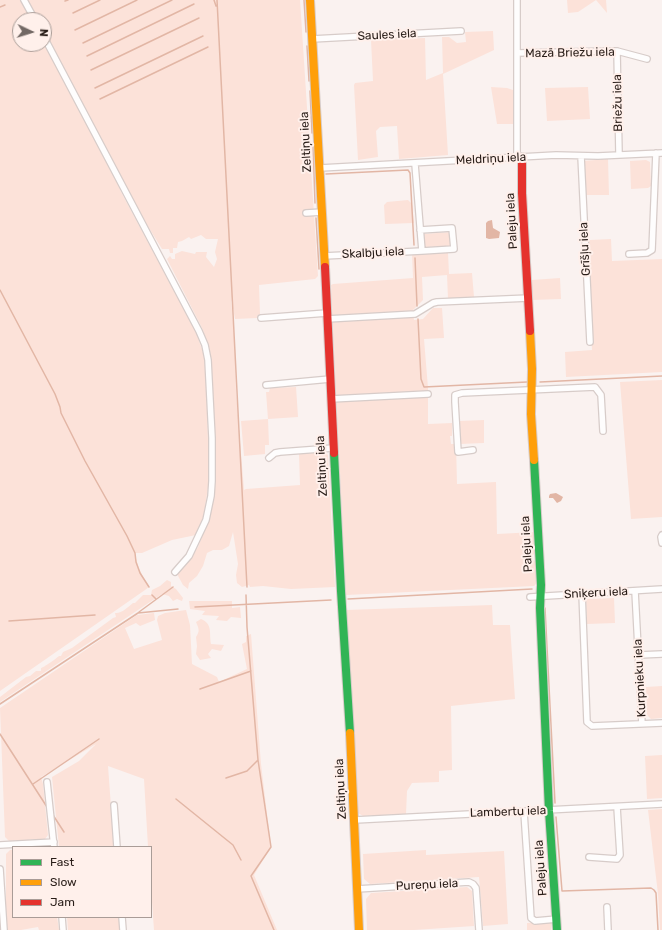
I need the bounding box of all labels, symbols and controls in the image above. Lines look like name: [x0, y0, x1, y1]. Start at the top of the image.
north arrow: [12, 12, 52, 52]
street label: Saules iela: [357, 26, 417, 44]
text: N: [37, 28, 50, 37]
street label: Mazā Briežu iela: [525, 45, 615, 61]
street label: Briežu iela: [610, 74, 626, 132]
street label: Zeltiņu iela: [297, 111, 315, 173]
street label: Meldriņu iela: [455, 150, 527, 168]
street label: Paleju iela: [503, 193, 521, 249]
street label: Grīšļu iela: [576, 222, 594, 276]
street label: Skalbju iela: [341, 244, 405, 262]
street label: Zeltiņu iela: [313, 435, 331, 497]
street label: Paleju iela: [518, 516, 536, 572]
street label: Sniķeru iela: [564, 584, 628, 602]
street label: Kurpnieku iela: [631, 639, 649, 717]
street label: Zeltiņu iela: [332, 758, 350, 820]
street label: Lambertu iela: [470, 803, 546, 821]
street label: Paleju iela: [532, 839, 550, 897]
legend: [12, 846, 152, 918]
text: Fast: [50, 855, 74, 869]
text: Slow: [50, 875, 77, 889]
street label: Pureņu iela: [395, 876, 459, 894]
text: Jam: [50, 895, 75, 909]

